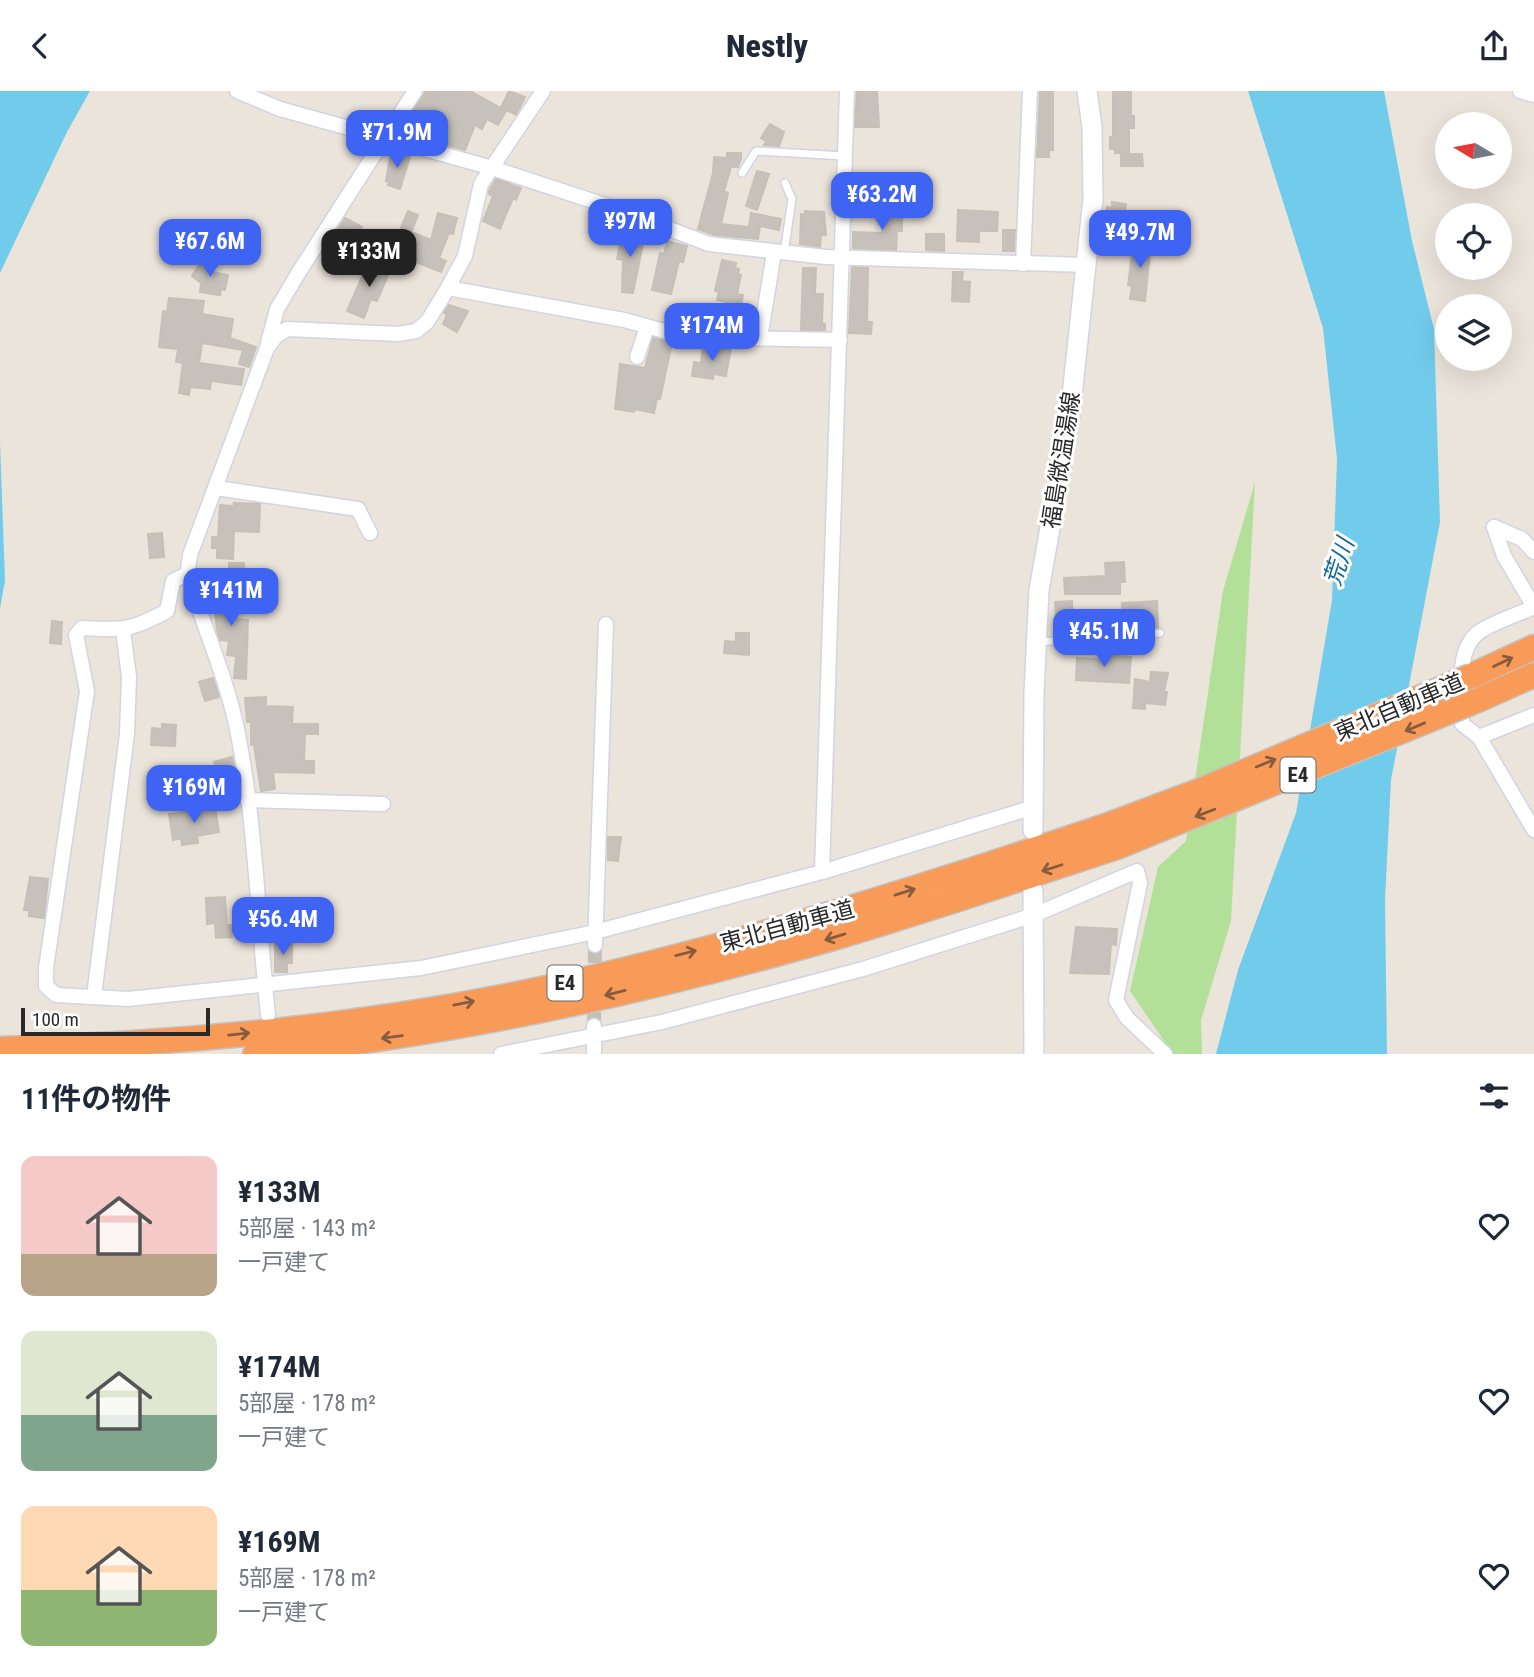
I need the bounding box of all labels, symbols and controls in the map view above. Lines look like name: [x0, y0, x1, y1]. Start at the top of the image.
icon: back: [21, 27, 59, 65]
text: Nestly: [726, 27, 808, 65]
icon: share: [1475, 27, 1513, 65]
pin: ¥71.9M: [340, 111, 454, 170]
north arrow: [1435, 112, 1512, 189]
map controls: [1435, 112, 1512, 371]
text: ¥71.9M: [362, 119, 432, 146]
pin: ¥63.2M: [825, 173, 939, 232]
text: ¥63.2M: [847, 181, 917, 208]
pin: ¥97M: [589, 199, 671, 259]
button: locate: [1435, 203, 1512, 280]
text: ¥97M: [604, 208, 656, 235]
pin: ¥49.7M: [1083, 211, 1197, 270]
pin: ¥67.6M: [153, 219, 267, 279]
text: ¥49.7M: [1105, 219, 1175, 246]
text: ¥67.6M: [175, 228, 245, 255]
pin: ¥133M: [320, 229, 418, 289]
text: ¥133M: [337, 238, 401, 265]
button: layers: [1435, 294, 1512, 371]
pin: ¥174M: [663, 303, 761, 363]
text: ¥174M: [680, 312, 744, 339]
street label: 福島微温湯線: [1037, 390, 1086, 530]
water label: 荒川: [1318, 532, 1361, 589]
pin: ¥141M: [182, 568, 280, 628]
text: ¥141M: [199, 577, 263, 604]
pin: ¥45.1M: [1047, 609, 1161, 669]
text: ¥45.1M: [1069, 618, 1139, 645]
one-way arrow: [1492, 654, 1513, 667]
street label: 東北自動車道: [1330, 668, 1468, 747]
one-way arrow: [1405, 721, 1427, 734]
one-way arrow: [1255, 756, 1276, 769]
road number: E4: [1280, 757, 1316, 793]
pin: ¥169M: [145, 765, 243, 825]
text: ¥169M: [162, 774, 226, 801]
one-way arrow: [1195, 808, 1216, 821]
one-way arrow: [1041, 863, 1063, 876]
one-way arrow: [894, 884, 916, 897]
street label: 東北自動車道: [717, 896, 857, 957]
pin: ¥56.4M: [226, 897, 340, 957]
text: ¥56.4M: [248, 906, 318, 933]
one-way arrow: [824, 932, 846, 945]
one-way arrow: [674, 946, 697, 959]
road number: E4: [548, 965, 582, 1001]
one-way arrow: [604, 987, 627, 1000]
one-way arrow: [453, 996, 475, 1009]
scale bar: [21, 1005, 210, 1037]
text: 100 m: [32, 1008, 79, 1031]
one-way arrow: [227, 1028, 250, 1041]
one-way arrow: [381, 1031, 404, 1044]
icon: filters: [1475, 1077, 1513, 1115]
text: 11件の物件: [21, 1081, 171, 1116]
text: ¥133M: [238, 1174, 321, 1209]
icon: home: [77, 1184, 161, 1268]
icon: heart: [1475, 1207, 1513, 1245]
text: 5部屋 · 143 m²: [238, 1215, 376, 1242]
text: 一戸建て: [238, 1249, 330, 1276]
text: ¥174M: [238, 1349, 321, 1384]
icon: home: [77, 1359, 161, 1443]
icon: heart: [1475, 1382, 1513, 1420]
text: 5部屋 · 178 m²: [238, 1390, 376, 1417]
text: 一戸建て: [238, 1424, 330, 1451]
text: ¥169M: [238, 1524, 321, 1559]
icon: home: [77, 1534, 161, 1618]
icon: heart: [1475, 1557, 1513, 1595]
text: 5部屋 · 178 m²: [238, 1565, 376, 1592]
text: 一戸建て: [238, 1599, 330, 1626]

